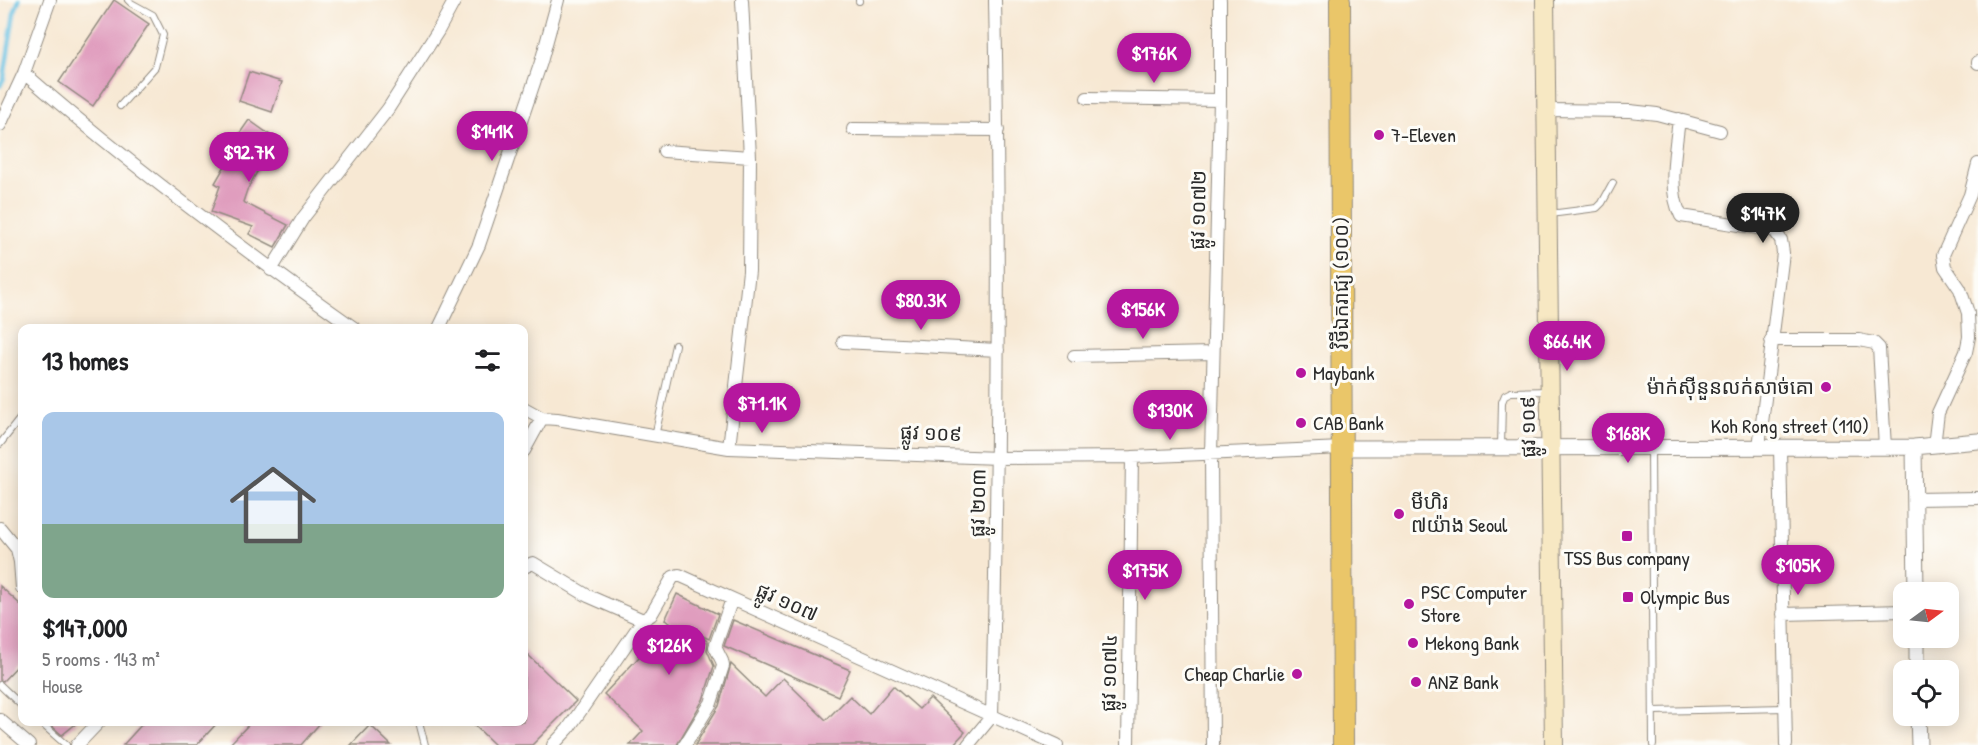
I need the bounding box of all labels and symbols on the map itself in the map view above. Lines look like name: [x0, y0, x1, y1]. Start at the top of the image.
pin: $176K: [1112, 33, 1196, 84]
pin: $141K: [450, 111, 534, 162]
place label: 7-Eleven: [1391, 121, 1456, 148]
marker: 7-Eleven: [1372, 128, 1386, 142]
pin: $92.7K: [200, 132, 298, 183]
street label: ផ្លូវ ១០៧២: [1183, 170, 1218, 250]
pin: $147K: [1721, 193, 1805, 244]
street label: វិថីឯករាជ្យ (១០០): [1327, 217, 1354, 349]
pin: $80.3K: [872, 280, 970, 331]
pin: $156K: [1101, 289, 1185, 340]
pin: $66.4K: [1518, 321, 1616, 372]
place label: Maybank: [1313, 359, 1375, 386]
marker: Maybank: [1294, 366, 1308, 380]
place label: ម៉ាក់សុីនួនលក់សាច់គោ: [1647, 373, 1814, 401]
marker: ម៉ាក់សុីនួនលក់សាច់គោ: [1819, 380, 1833, 394]
pin: $71.1K: [713, 383, 811, 434]
pin: $130K: [1128, 390, 1212, 441]
street label: ផ្លូវ ១០៩: [1513, 396, 1547, 458]
place label: CAB Bank: [1313, 409, 1384, 436]
street label: Koh Rong street (110): [1711, 412, 1869, 439]
pin: $168K: [1586, 413, 1670, 464]
marker: CAB Bank: [1294, 416, 1308, 430]
street label: ផ្លូវ ១០៩: [899, 418, 962, 453]
street label: ផ្លូវ ២០៣: [963, 468, 998, 538]
place label: មីហិរ ៧យ៉ាង Seoul: [1411, 488, 1508, 538]
marker: មីហិរ ៧យ៉ាង Seoul: [1392, 507, 1406, 521]
marker: TSS Bus company: [1620, 529, 1634, 543]
place label: TSS Bus company: [1564, 544, 1690, 571]
pin: $105K: [1756, 545, 1840, 596]
pin: $175K: [1103, 550, 1187, 601]
street label: ផ្លូវ ១០៧: [750, 576, 822, 632]
place label: PSC Computer Store: [1421, 578, 1527, 628]
north arrow: [1893, 582, 1959, 648]
place label: Olympic Bus: [1640, 583, 1730, 610]
marker: Olympic Bus: [1621, 590, 1635, 604]
marker: PSC Computer Store: [1402, 597, 1416, 611]
pin: $126K: [627, 625, 711, 676]
place label: Mekong Bank: [1425, 629, 1519, 656]
street label: ផ្លូវ ១០៧៤: [1094, 634, 1129, 712]
marker: Mekong Bank: [1406, 636, 1420, 650]
place label: Cheap Charlie: [1184, 660, 1285, 687]
marker: Cheap Charlie: [1290, 667, 1304, 681]
place label: ANZ Bank: [1428, 668, 1498, 695]
marker: ANZ Bank: [1409, 675, 1423, 689]

